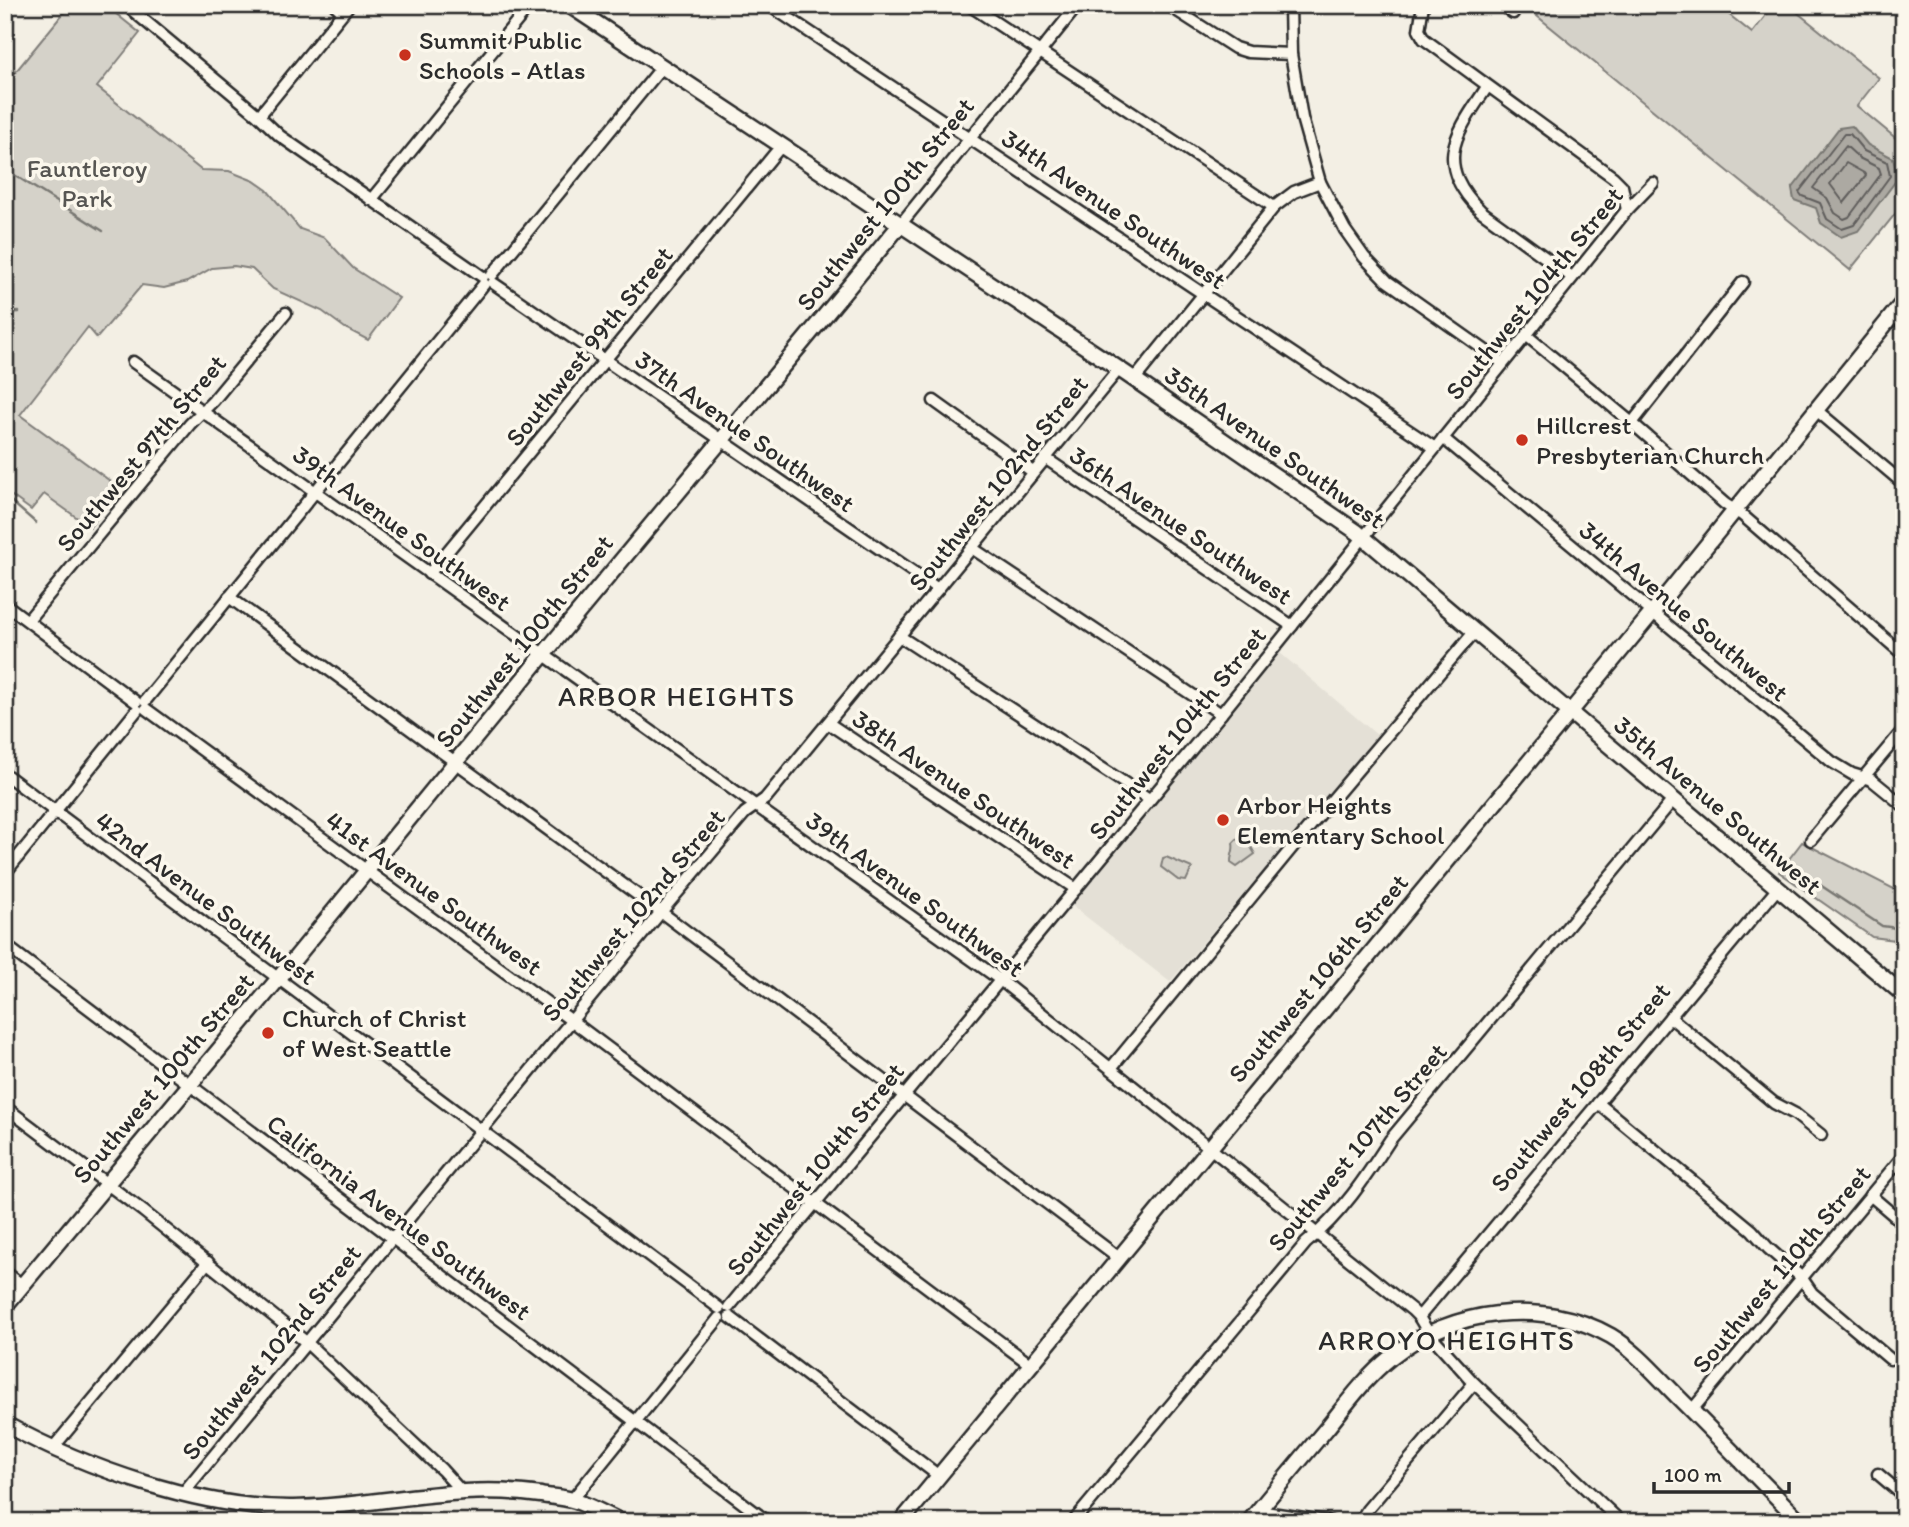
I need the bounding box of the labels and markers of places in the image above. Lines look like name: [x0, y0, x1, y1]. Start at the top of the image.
place label: Summit Public Schools - Atlas: [419, 24, 586, 86]
marker: Summit Public Schools - Atlas: [397, 47, 413, 63]
place label: Hillcrest Presbyterian Church: [1536, 409, 1764, 471]
marker: Hillcrest Presbyterian Church: [1514, 432, 1530, 448]
place label: Arbor Heights Elementary School: [1237, 789, 1444, 851]
marker: Arbor Heights Elementary School: [1215, 812, 1231, 828]
place label: Church of Christ of West Seattle: [282, 1002, 467, 1064]
marker: Church of Christ of West Seattle: [260, 1025, 276, 1041]

